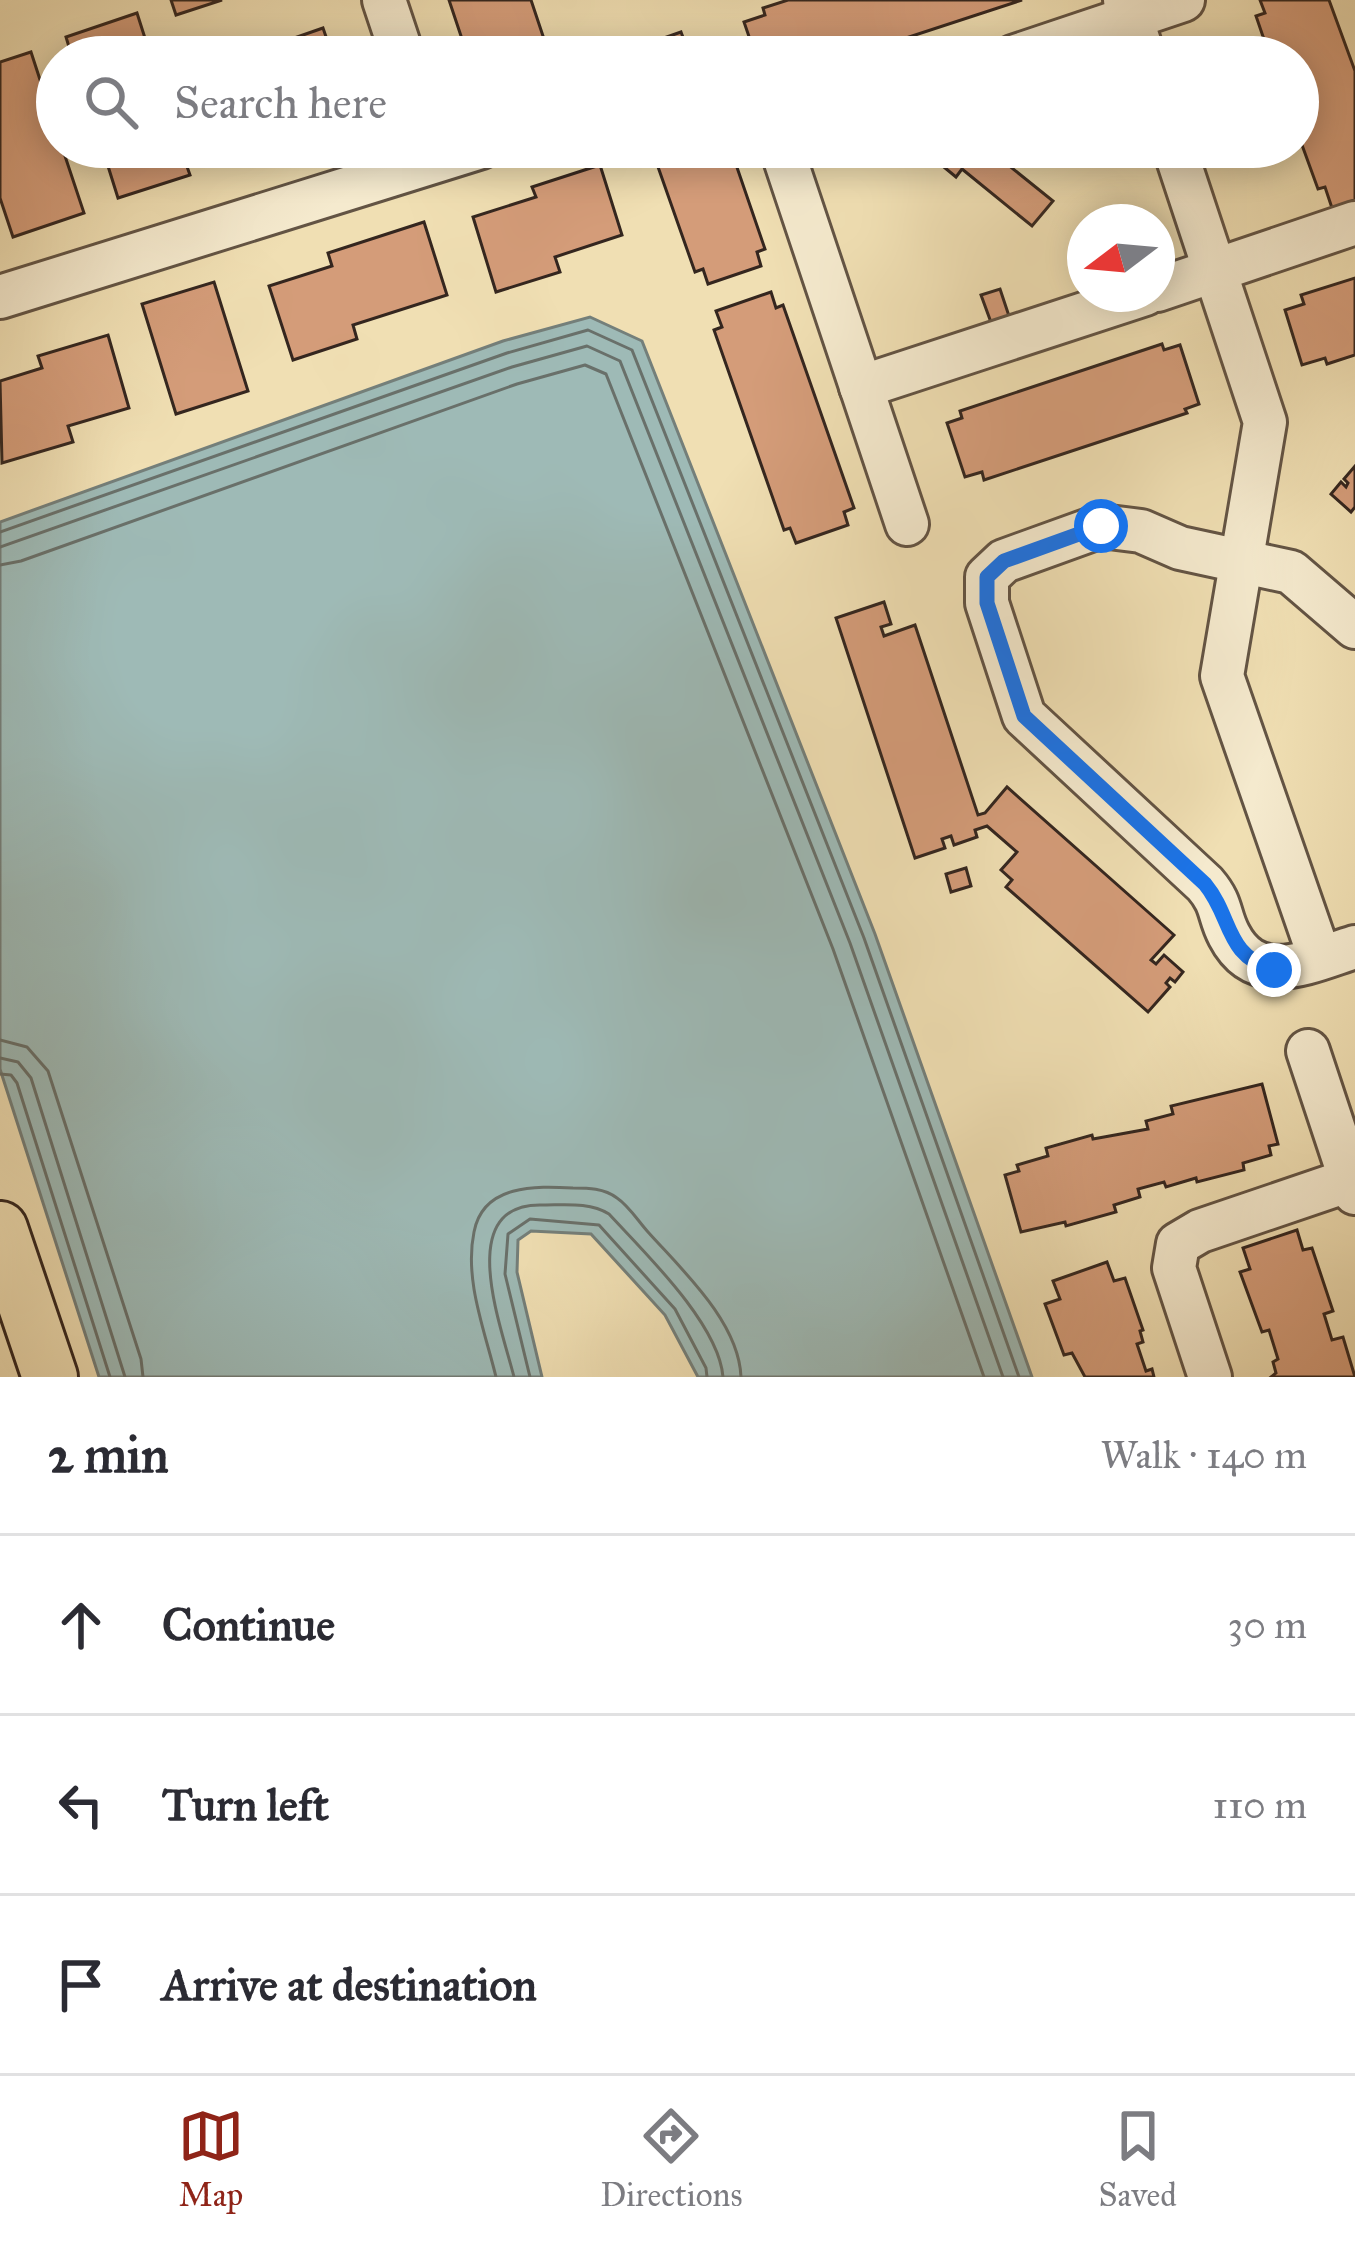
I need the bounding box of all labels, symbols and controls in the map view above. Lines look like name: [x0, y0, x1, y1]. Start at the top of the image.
search box: [36, 36, 1319, 168]
icon: search: [78, 69, 144, 135]
text: Search here: [174, 75, 387, 130]
north arrow: [1067, 204, 1175, 312]
route start: [1074, 499, 1128, 553]
route end: [1247, 943, 1301, 997]
text: 2 min: [48, 1424, 169, 1486]
text: Walk · 140 m: [1100, 1431, 1307, 1479]
icon: ahead: [48, 1592, 114, 1658]
text: Continue: [162, 1597, 335, 1652]
text: 30 m: [1228, 1601, 1307, 1649]
icon: left: [48, 1772, 114, 1838]
text: Turn left: [162, 1777, 329, 1832]
text: 110 m: [1212, 1781, 1307, 1829]
icon: arrive: [48, 1952, 114, 2018]
text: Arrive at destination: [162, 1957, 537, 2012]
tab: Map: [178, 2103, 244, 2215]
tab: Directions: [600, 2103, 742, 2215]
tab: Saved: [1099, 2103, 1177, 2215]

